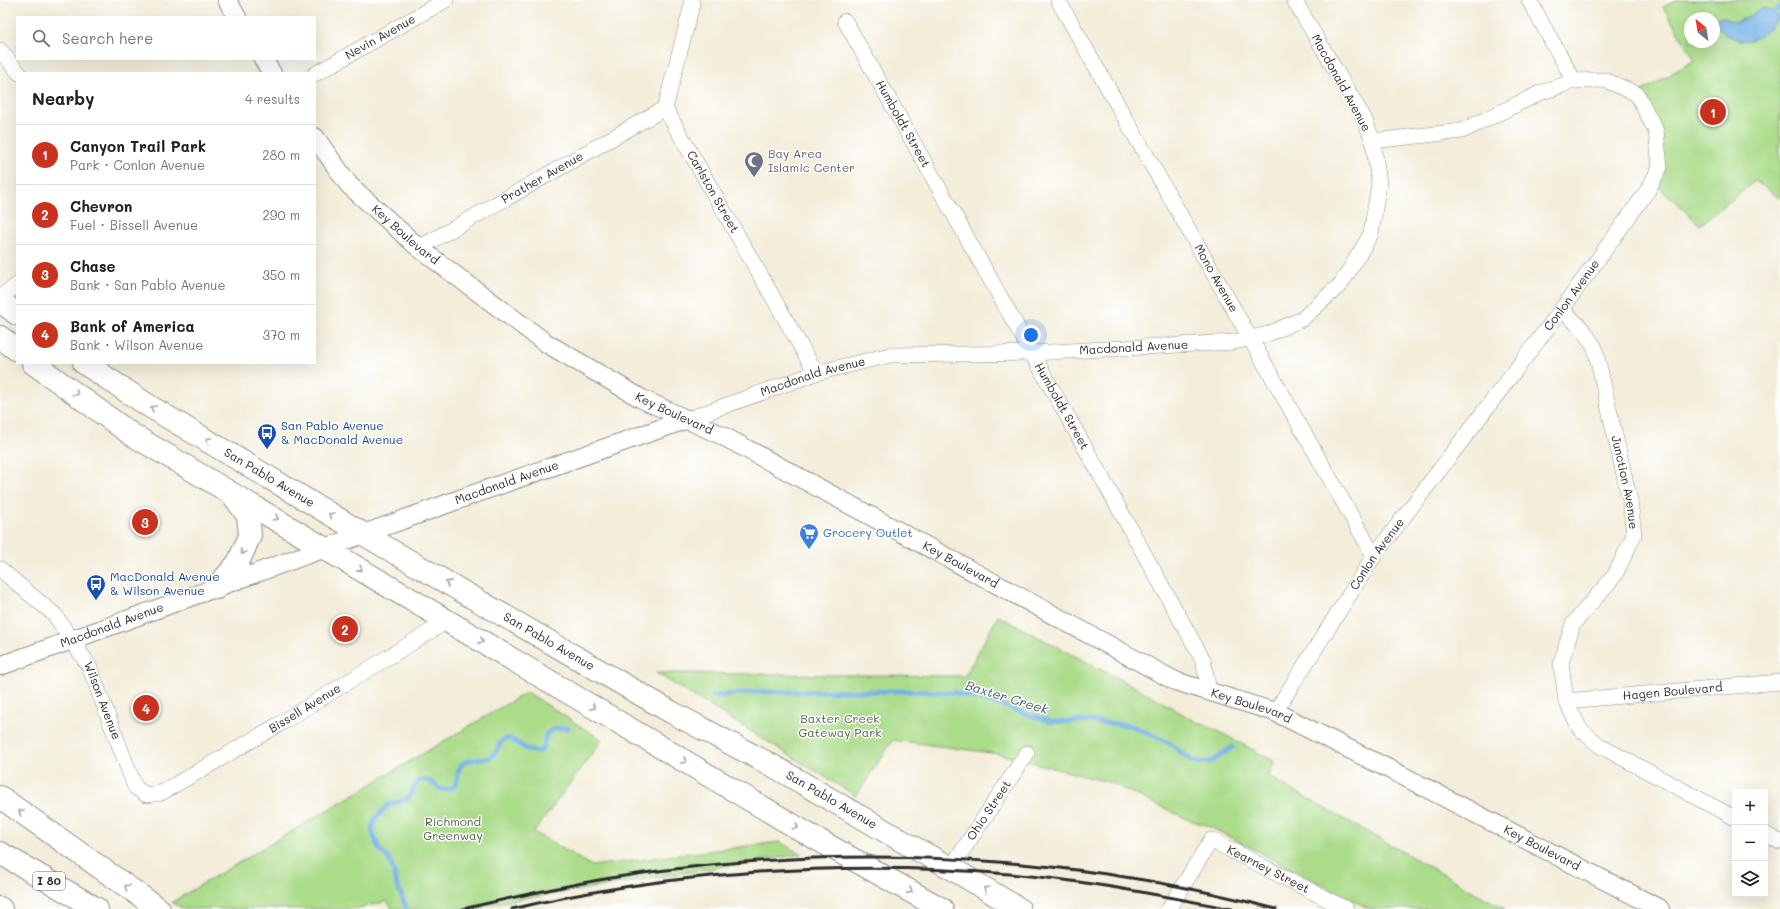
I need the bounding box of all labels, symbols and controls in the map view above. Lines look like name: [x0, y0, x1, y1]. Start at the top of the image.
street label: Nevin Avenue: [342, 10, 418, 62]
north arrow: [1684, 12, 1720, 48]
search box: [16, 16, 316, 60]
icon: search: [30, 27, 52, 49]
text: Search here: [62, 28, 153, 48]
street label: Macdonald Avenue: [1308, 31, 1375, 134]
street label: Humboldt Street: [873, 77, 935, 170]
text: Nearby: [32, 87, 94, 109]
text: 4 results: [245, 90, 300, 107]
pin: 1: [1700, 97, 1726, 127]
text: Canyon Trail Park: [70, 136, 206, 156]
place label: Bay Area Islamic Center: [768, 145, 855, 175]
text: 1: [42, 146, 48, 163]
text: 280 m: [262, 146, 300, 163]
street label: Prather Avenue: [498, 147, 586, 207]
street label: Carlston Street: [684, 147, 743, 235]
mosque icon: Bay Area Islamic Center: [743, 150, 765, 178]
text: Park · Conlon Avenue: [70, 156, 205, 173]
text: Chevron: [70, 196, 132, 216]
street label: Key Boulevard: [369, 201, 443, 268]
text: 2: [41, 206, 49, 223]
text: 290 m: [263, 206, 300, 223]
text: Fuel · Bissell Avenue: [70, 216, 198, 233]
street label: Mono Avenue: [1191, 241, 1243, 315]
text: Chase: [70, 256, 116, 276]
street label: Conlon Avenue: [1539, 256, 1602, 333]
text: 3: [41, 266, 49, 283]
text: 350 m: [262, 266, 300, 283]
text: Bank · San Pablo Avenue: [70, 276, 225, 293]
text: Bank of America: [70, 316, 195, 336]
your location: [1021, 325, 1041, 345]
text: 4: [41, 326, 49, 343]
text: 370 m: [263, 326, 300, 343]
text: Bank · Wilson Avenue: [70, 336, 203, 353]
street label: Macdonald Avenue: [1079, 336, 1188, 357]
street label: Macdonald Avenue: [758, 352, 867, 399]
street label: Humboldt Street: [1032, 359, 1093, 452]
one-way arrow: [71, 388, 78, 395]
street label: Key Boulevard: [633, 388, 716, 438]
one-way arrow: [150, 406, 157, 413]
place label: San Pablo Avenue & MacDonald Avenue: [281, 417, 403, 447]
bus stop icon: San Pablo Avenue & MacDonald Avenue: [256, 422, 278, 450]
street label: Junction Avenue: [1608, 434, 1642, 530]
one-way arrow: [205, 438, 212, 445]
street label: San Pablo Avenue: [222, 444, 318, 510]
street label: Macdonald Avenue: [452, 456, 561, 507]
pin: 3: [132, 507, 158, 537]
one-way arrow: [328, 512, 335, 520]
one-way arrow: [272, 514, 279, 521]
street label: Conlon Avenue: [1345, 514, 1407, 593]
supermarket icon: Grocery Outlet: [798, 522, 820, 550]
place label: Grocery Outlet: [823, 524, 913, 540]
street label: Key Boulevard: [920, 537, 1002, 591]
one-way arrow: [239, 549, 247, 556]
one-way arrow: [356, 564, 363, 571]
place label: MacDonald Avenue & Wilson Avenue: [110, 568, 220, 598]
bus stop icon: MacDonald Avenue & Wilson Avenue: [85, 573, 107, 601]
one-way arrow: [445, 580, 452, 587]
street label: Macdonald Avenue: [58, 598, 166, 651]
street label: San Pablo Avenue: [501, 608, 598, 673]
pin: 2: [332, 614, 358, 644]
one-way arrow: [477, 637, 484, 644]
street label: Wilson Avenue: [81, 659, 125, 742]
water label: Baxter Creek: [964, 676, 1052, 718]
street label: Hagen Boulevard: [1622, 678, 1723, 703]
street label: Bissell Avenue: [265, 679, 343, 736]
street label: Key Boulevard: [1209, 684, 1295, 726]
pin: 4: [133, 693, 159, 723]
one-way arrow: [589, 703, 596, 710]
park label: Baxter Creek Gateway Park: [798, 710, 882, 740]
one-way arrow: [680, 757, 687, 764]
street label: San Pablo Avenue: [784, 766, 880, 832]
street label: Ohio Street: [962, 777, 1014, 843]
map controls: [1732, 789, 1768, 897]
button: +: [1732, 789, 1768, 825]
one-way arrow: [18, 810, 25, 817]
park label: Richmond Greenway: [423, 813, 483, 843]
street label: Key Boulevard: [1501, 821, 1584, 874]
one-way arrow: [792, 822, 799, 830]
button: −: [1732, 825, 1768, 861]
street label: Kearney Street: [1225, 841, 1313, 896]
button: layers: [1732, 861, 1768, 897]
road number: I 80: [33, 872, 65, 890]
one-way arrow: [124, 884, 131, 891]
one-way arrow: [905, 886, 913, 894]
one-way arrow: [983, 886, 990, 893]

